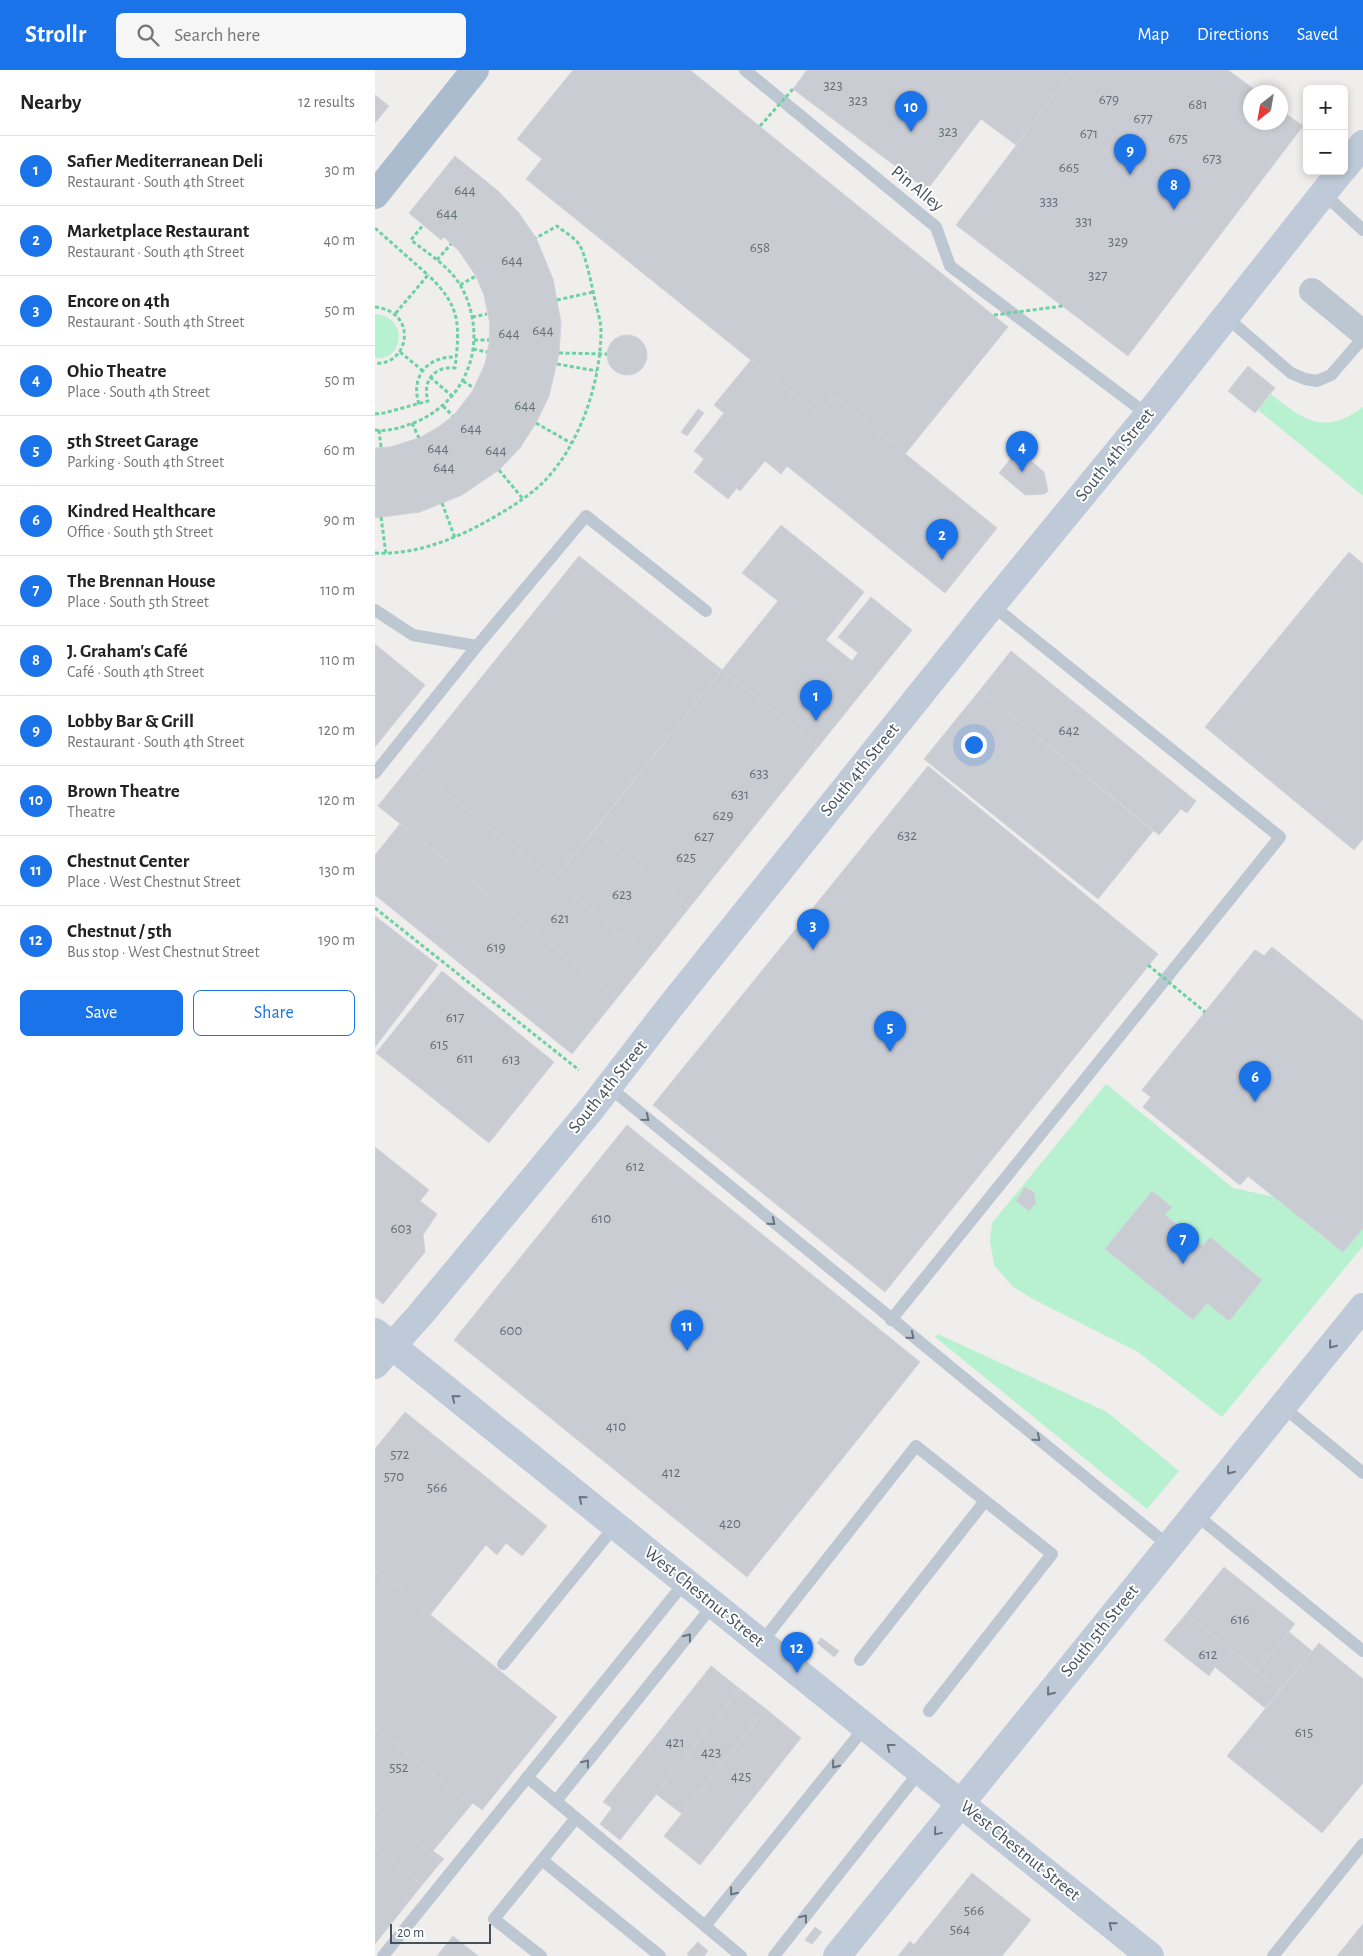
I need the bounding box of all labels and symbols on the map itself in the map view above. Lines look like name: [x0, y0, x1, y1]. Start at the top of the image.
house number: 323: [823, 78, 843, 93]
north arrow: [1243, 85, 1288, 130]
pin: 10: [895, 91, 927, 132]
house number: 679: [1099, 92, 1119, 107]
house number: 323: [848, 93, 868, 108]
house number: 681: [1188, 97, 1208, 112]
house number: 677: [1133, 111, 1153, 126]
house number: 323: [938, 124, 958, 139]
house number: 671: [1080, 126, 1098, 141]
house number: 675: [1168, 131, 1188, 146]
pin: 9: [1114, 134, 1146, 175]
house number: 673: [1202, 151, 1222, 166]
house number: 665: [1059, 160, 1079, 175]
street label: Pin Alley: [888, 163, 947, 215]
pin: 8: [1158, 169, 1190, 210]
house number: 644: [454, 183, 476, 198]
house number: 333: [1040, 194, 1058, 209]
house number: 644: [436, 206, 458, 221]
house number: 331: [1075, 214, 1093, 229]
house number: 329: [1108, 234, 1128, 249]
house number: 658: [750, 240, 770, 255]
house number: 644: [501, 253, 523, 268]
house number: 327: [1088, 268, 1108, 283]
house number: 644: [532, 323, 554, 338]
house number: 644: [498, 326, 520, 341]
house number: 644: [514, 398, 536, 413]
street label: South 4th Street: [1072, 405, 1158, 505]
house number: 644: [460, 421, 482, 436]
pin: 4: [1006, 431, 1038, 472]
house number: 644: [427, 441, 449, 456]
house number: 644: [485, 443, 507, 458]
house number: 644: [433, 460, 455, 475]
pin: 2: [926, 519, 958, 560]
pin: 1: [800, 680, 832, 721]
street label: South 4th Street: [817, 720, 903, 820]
house number: 642: [1058, 723, 1080, 738]
your location: [961, 732, 987, 758]
house number: 633: [749, 766, 769, 781]
house number: 631: [731, 787, 749, 802]
house number: 629: [713, 808, 733, 823]
house number: 632: [897, 828, 917, 843]
house number: 627: [694, 829, 714, 844]
house number: 625: [676, 850, 696, 865]
house number: 623: [612, 887, 632, 902]
pin: 3: [797, 909, 829, 950]
house number: 621: [550, 911, 570, 926]
house number: 619: [486, 940, 506, 955]
house number: 617: [446, 1010, 464, 1025]
pin: 5: [874, 1011, 906, 1052]
house number: 615: [430, 1037, 448, 1052]
street label: South 4th Street: [565, 1037, 651, 1137]
house number: 611: [456, 1051, 474, 1066]
house number: 613: [502, 1052, 520, 1067]
pin: 6: [1239, 1061, 1271, 1102]
one-way arrow: [641, 1113, 650, 1122]
house number: 612: [625, 1159, 645, 1174]
house number: 610: [591, 1211, 611, 1226]
one-way arrow: [766, 1216, 775, 1224]
house number: 603: [390, 1221, 412, 1236]
pin: 7: [1167, 1223, 1199, 1264]
pin: 11: [671, 1310, 703, 1351]
house number: 600: [500, 1323, 523, 1338]
one-way arrow: [905, 1330, 914, 1338]
one-way arrow: [1329, 1339, 1338, 1348]
one-way arrow: [452, 1394, 461, 1403]
house number: 410: [606, 1419, 626, 1434]
one-way arrow: [1031, 1433, 1040, 1441]
house number: 572: [390, 1447, 410, 1462]
house number: 412: [661, 1465, 681, 1480]
one-way arrow: [1226, 1465, 1235, 1474]
house number: 570: [384, 1469, 404, 1484]
house number: 566: [427, 1480, 447, 1495]
one-way arrow: [579, 1497, 588, 1505]
house number: 420: [719, 1516, 741, 1531]
street label: West Chestnut Street: [641, 1543, 767, 1651]
street label: South 5th Street: [1058, 1582, 1142, 1680]
house number: 616: [1230, 1612, 1250, 1627]
pin: 12: [781, 1632, 813, 1673]
one-way arrow: [683, 1634, 691, 1643]
house number: 612: [1198, 1647, 1218, 1662]
one-way arrow: [1048, 1686, 1056, 1695]
house number: 615: [1295, 1725, 1313, 1740]
house number: 421: [665, 1735, 685, 1750]
house number: 423: [701, 1745, 721, 1760]
one-way arrow: [887, 1745, 896, 1753]
house number: 552: [389, 1760, 409, 1775]
one-way arrow: [580, 1760, 588, 1769]
one-way arrow: [831, 1760, 840, 1769]
house number: 425: [731, 1769, 751, 1784]
street label: West Chestnut Street: [957, 1797, 1083, 1905]
one-way arrow: [933, 1826, 942, 1835]
one-way arrow: [730, 1886, 738, 1895]
house number: 566: [964, 1903, 984, 1918]
one-way arrow: [798, 1914, 807, 1924]
scale bar: [390, 1921, 491, 1944]
house number: 564: [950, 1922, 970, 1937]
one-way arrow: [1109, 1922, 1118, 1931]

